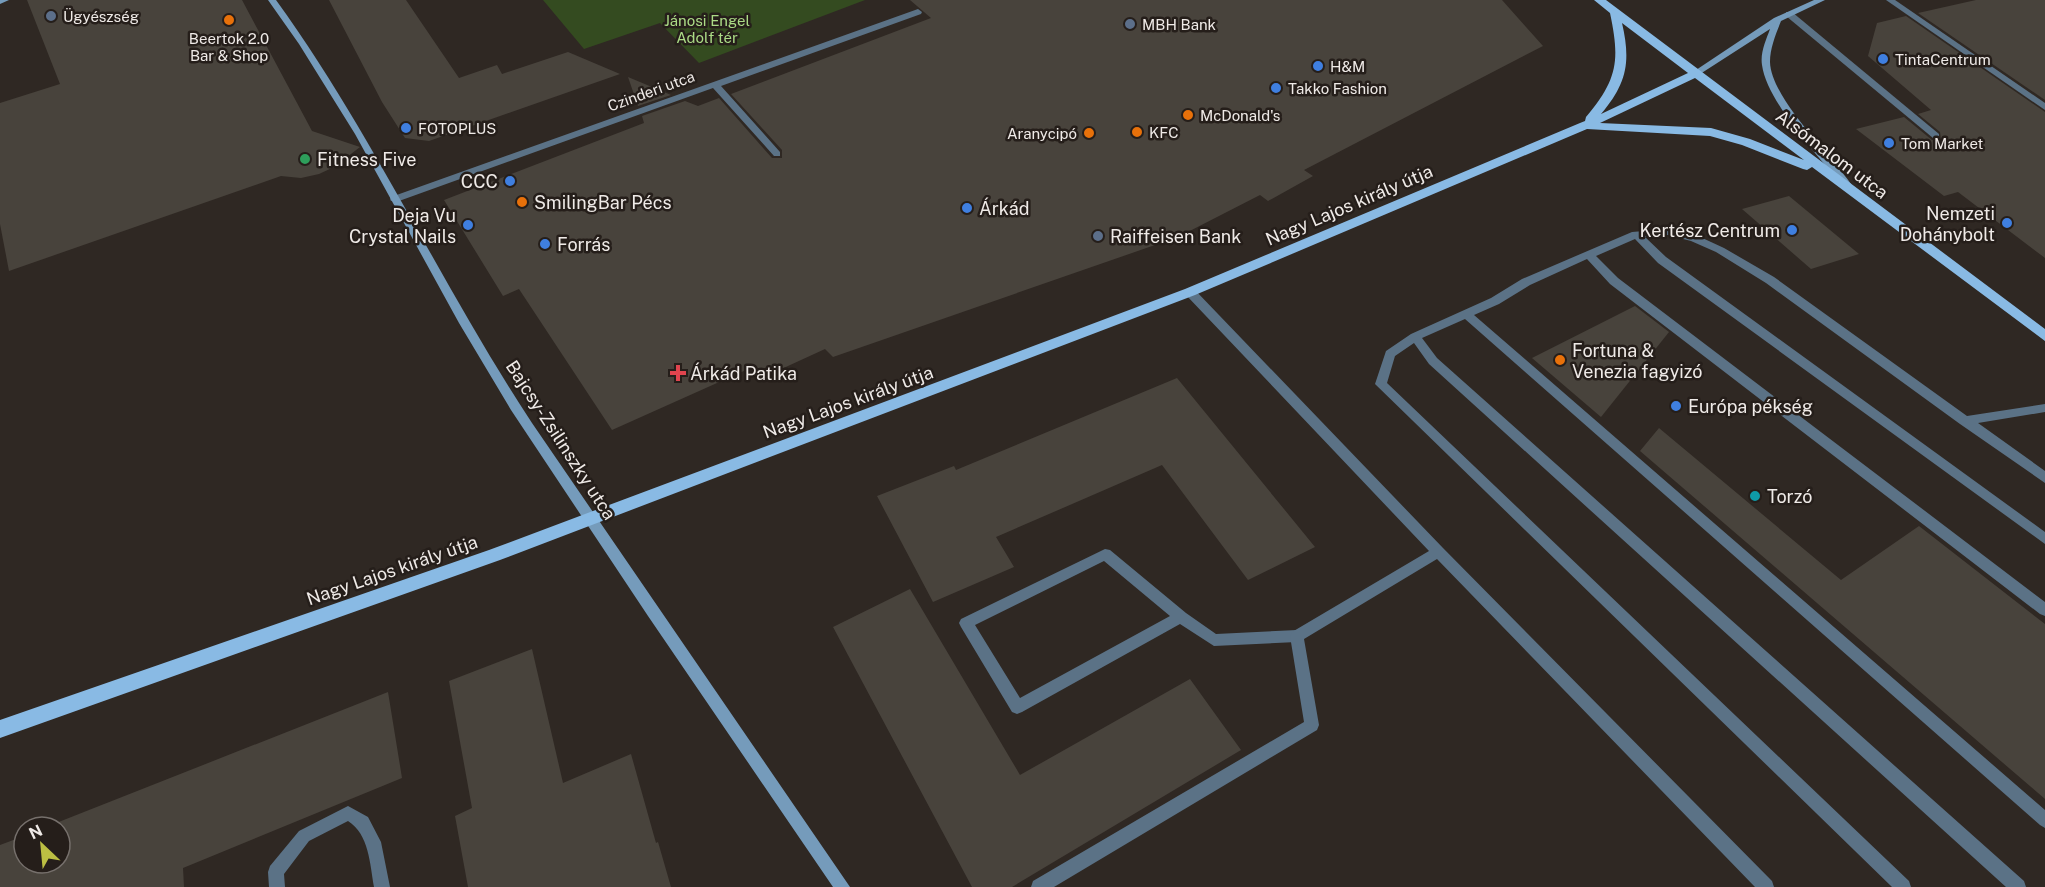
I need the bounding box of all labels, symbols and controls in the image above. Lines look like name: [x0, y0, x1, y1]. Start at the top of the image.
place label: Ügyészség: [63, 7, 139, 25]
marker: Ügyészség: [44, 9, 58, 23]
park label: Jánosi Engel Adolf tér: [664, 12, 750, 46]
marker: Beertok 2.0 Bar & Shop: [222, 13, 236, 27]
place label: MBH Bank: [1142, 16, 1216, 33]
marker: MBH Bank: [1123, 17, 1137, 31]
place label: Beertok 2.0 Bar & Shop: [189, 30, 269, 64]
place label: TintaCentrum: [1895, 51, 1991, 68]
marker: TintaCentrum: [1876, 52, 1890, 66]
place label: H&M: [1330, 58, 1365, 75]
marker: H&M: [1311, 59, 1325, 73]
street label: Czinderi utca: [605, 67, 697, 115]
place label: Takko Fashion: [1288, 80, 1387, 97]
marker: Takko Fashion: [1269, 81, 1283, 95]
street label: Alsómalom utca: [1772, 105, 1892, 203]
place label: McDonald's: [1200, 107, 1280, 124]
marker: McDonald's: [1181, 108, 1195, 122]
place label: FOTOPLUS: [418, 120, 496, 137]
marker: FOTOPLUS: [399, 121, 413, 135]
place label: KFC: [1149, 124, 1178, 141]
place label: Aranycipó: [1007, 125, 1077, 142]
marker: KFC: [1130, 125, 1144, 139]
marker: Aranycipó: [1082, 126, 1096, 140]
place label: Tom Market: [1901, 135, 1984, 152]
marker: Tom Market: [1882, 136, 1896, 150]
place label: Fitness Five: [317, 149, 416, 170]
marker: Fitness Five: [298, 152, 312, 166]
street label: Nagy Lajos király útja: [1262, 160, 1436, 250]
place label: CCC: [461, 171, 498, 192]
marker: CCC: [503, 174, 517, 188]
place label: SmilingBar Pécs: [534, 192, 672, 213]
marker: SmilingBar Pécs: [515, 195, 529, 209]
place label: Árkád: [979, 197, 1029, 219]
marker: Árkád: [960, 201, 974, 215]
place label: Nemzeti Dohánybolt: [1900, 203, 1995, 245]
place label: Deja Vu Crystal Nails: [349, 205, 456, 247]
marker: Nemzeti Dohánybolt: [2000, 216, 2014, 230]
marker: Deja Vu Crystal Nails: [461, 218, 475, 232]
place label: Kertész Centrum: [1640, 220, 1780, 241]
marker: Kertész Centrum: [1785, 223, 1799, 237]
place label: Raiffeisen Bank: [1110, 226, 1241, 247]
marker: Raiffeisen Bank: [1091, 229, 1105, 243]
place label: Forrás: [557, 234, 610, 255]
marker: Forrás: [538, 237, 552, 251]
place label: Fortuna & Venezia fagyizó: [1572, 340, 1703, 382]
marker: Fortuna & Venezia fagyizó: [1553, 353, 1567, 367]
street label: Bajcsy-Zsilinszky utca: [502, 356, 620, 524]
street label: Nagy Lajos király útja: [760, 361, 936, 443]
place label: Árkád Patika: [690, 362, 797, 384]
marker: Árkád Patika: [671, 366, 685, 380]
place label: Európa pékség: [1688, 396, 1813, 417]
marker: Európa pékség: [1669, 399, 1683, 413]
place label: Torzó: [1767, 486, 1813, 507]
marker: Torzó: [1748, 489, 1762, 503]
street label: Nagy Lajos király útja: [304, 531, 480, 609]
north arrow: [12, 815, 72, 875]
text: N: [26, 821, 45, 843]

